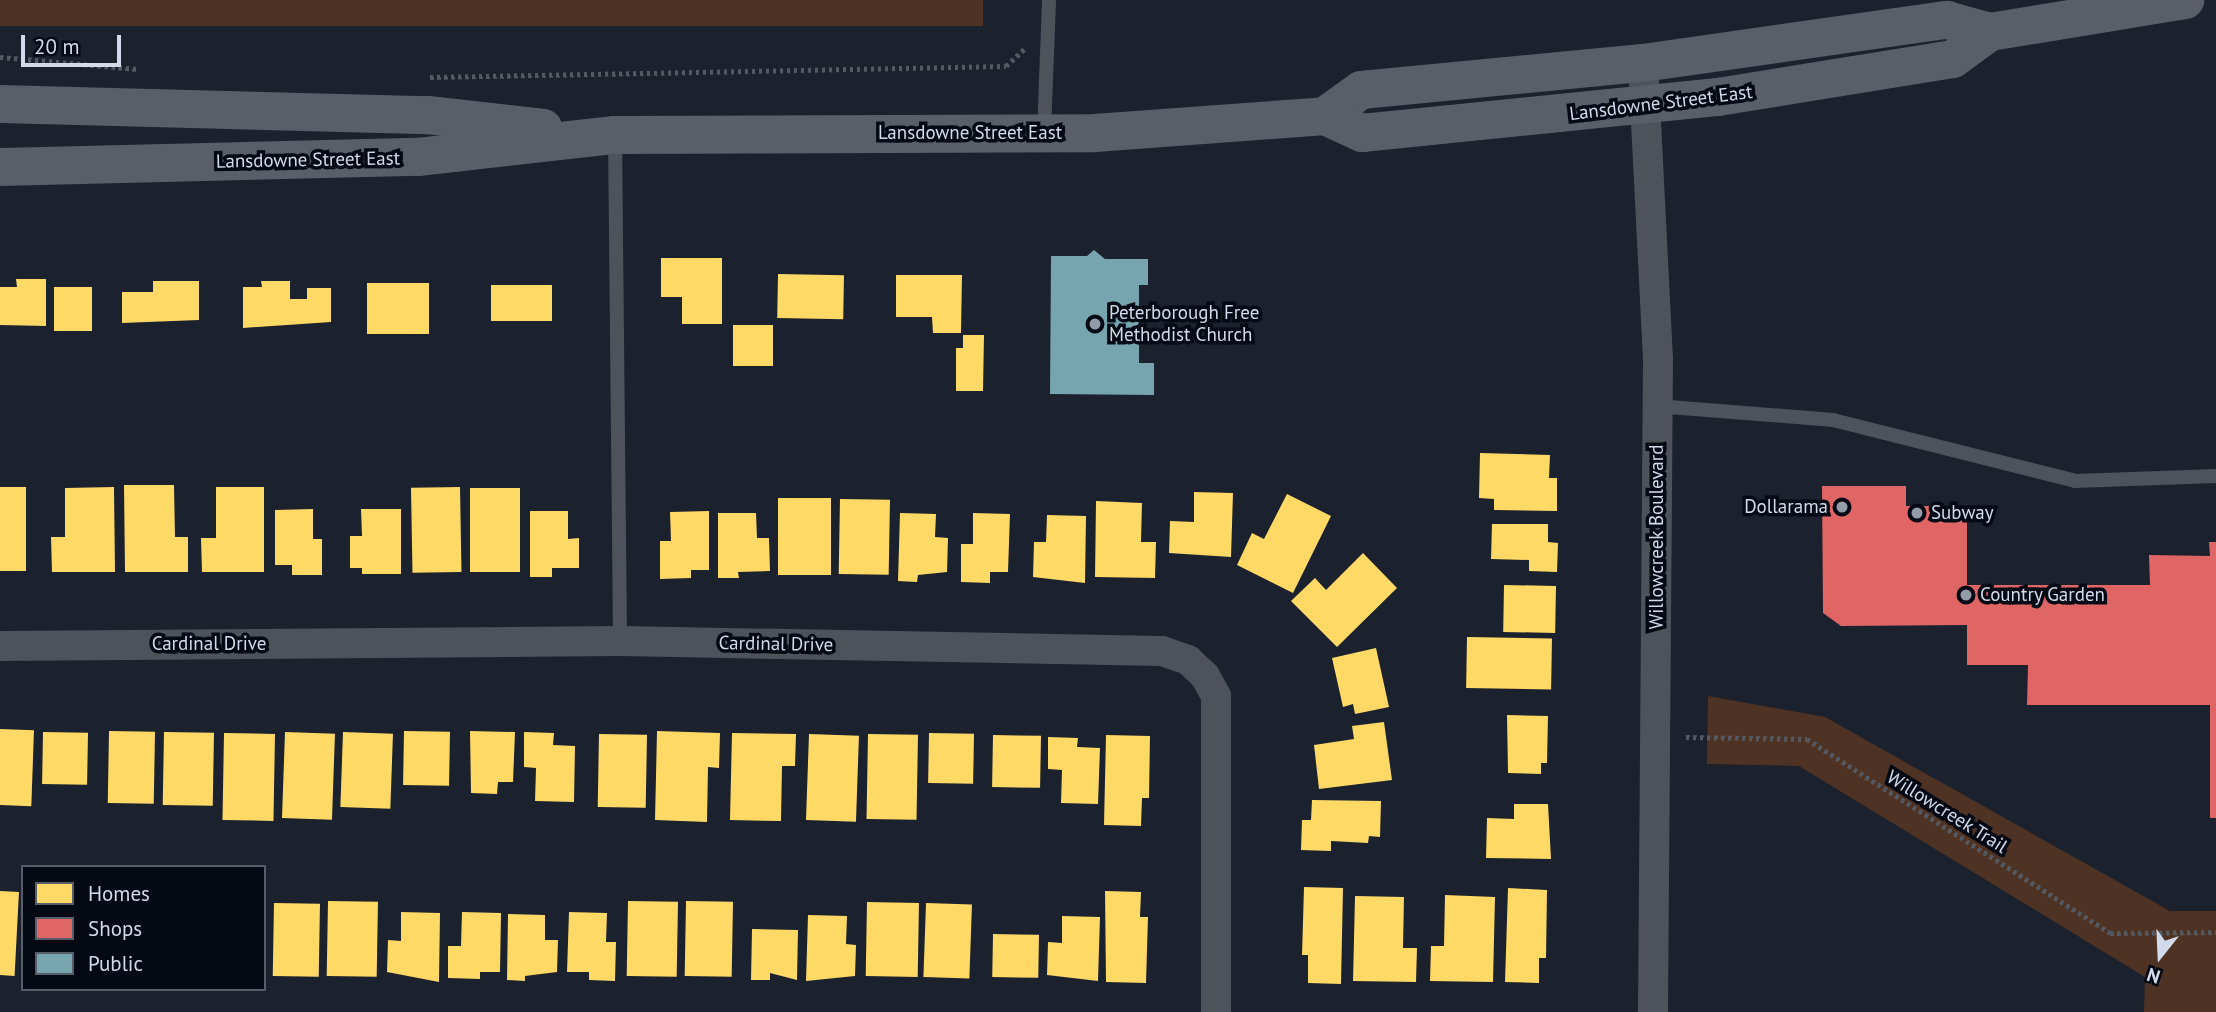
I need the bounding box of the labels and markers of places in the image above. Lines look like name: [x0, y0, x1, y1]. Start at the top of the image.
place label: Peterborough Free Methodist Church: [1109, 302, 1259, 346]
marker: Peterborough Free Methodist Church: [1087, 316, 1103, 332]
place label: Dollarama: [1744, 496, 1828, 518]
marker: Dollarama: [1834, 499, 1850, 515]
place label: Subway: [1931, 502, 1994, 524]
marker: Subway: [1909, 505, 1925, 521]
place label: Country Garden: [1980, 584, 2106, 606]
marker: Country Garden: [1958, 587, 1974, 603]

